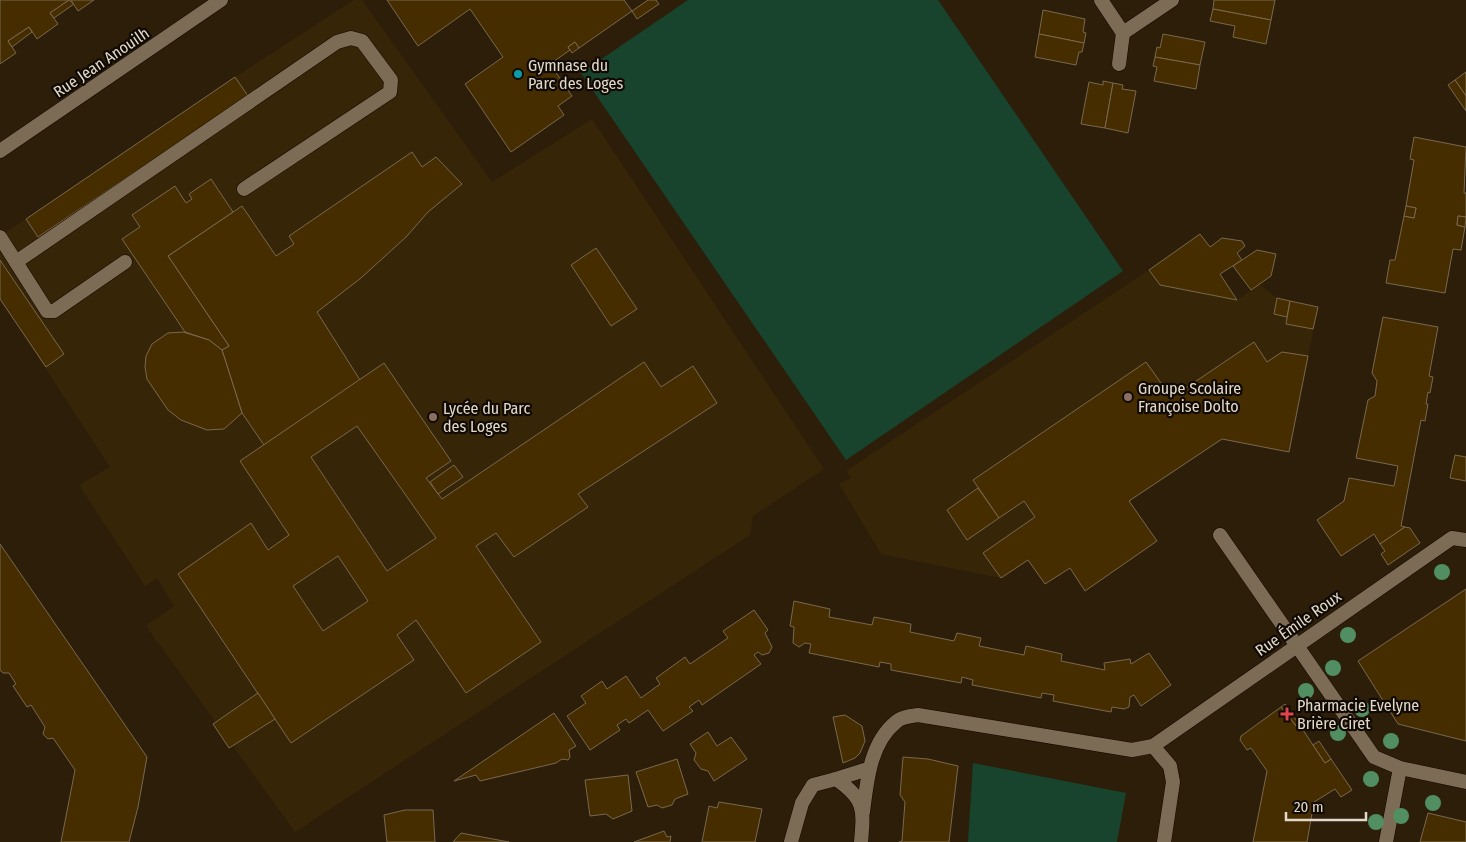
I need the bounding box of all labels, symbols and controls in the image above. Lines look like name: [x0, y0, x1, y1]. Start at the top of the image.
street label: Rue Jean Anouilh: [50, 23, 153, 101]
place label: Gymnase du Parc des Loges: [528, 56, 624, 93]
marker: Gymnase du Parc des Loges: [512, 68, 524, 80]
place label: Groupe Scolaire Françoise Dolto: [1138, 379, 1241, 416]
marker: Groupe Scolaire Françoise Dolto: [1122, 391, 1134, 403]
place label: Lycée du Parc des Loges: [443, 399, 530, 436]
marker: Lycée du Parc des Loges: [427, 411, 439, 423]
street label: Rue Émile Roux: [1252, 587, 1345, 660]
place label: Pharmacie Evelyne Brière Ciret: [1297, 696, 1419, 733]
marker: Pharmacie Evelyne Brière Ciret: [1281, 708, 1293, 720]
scale bar: [1286, 790, 1366, 822]
text: 20 m: [1294, 798, 1324, 816]

